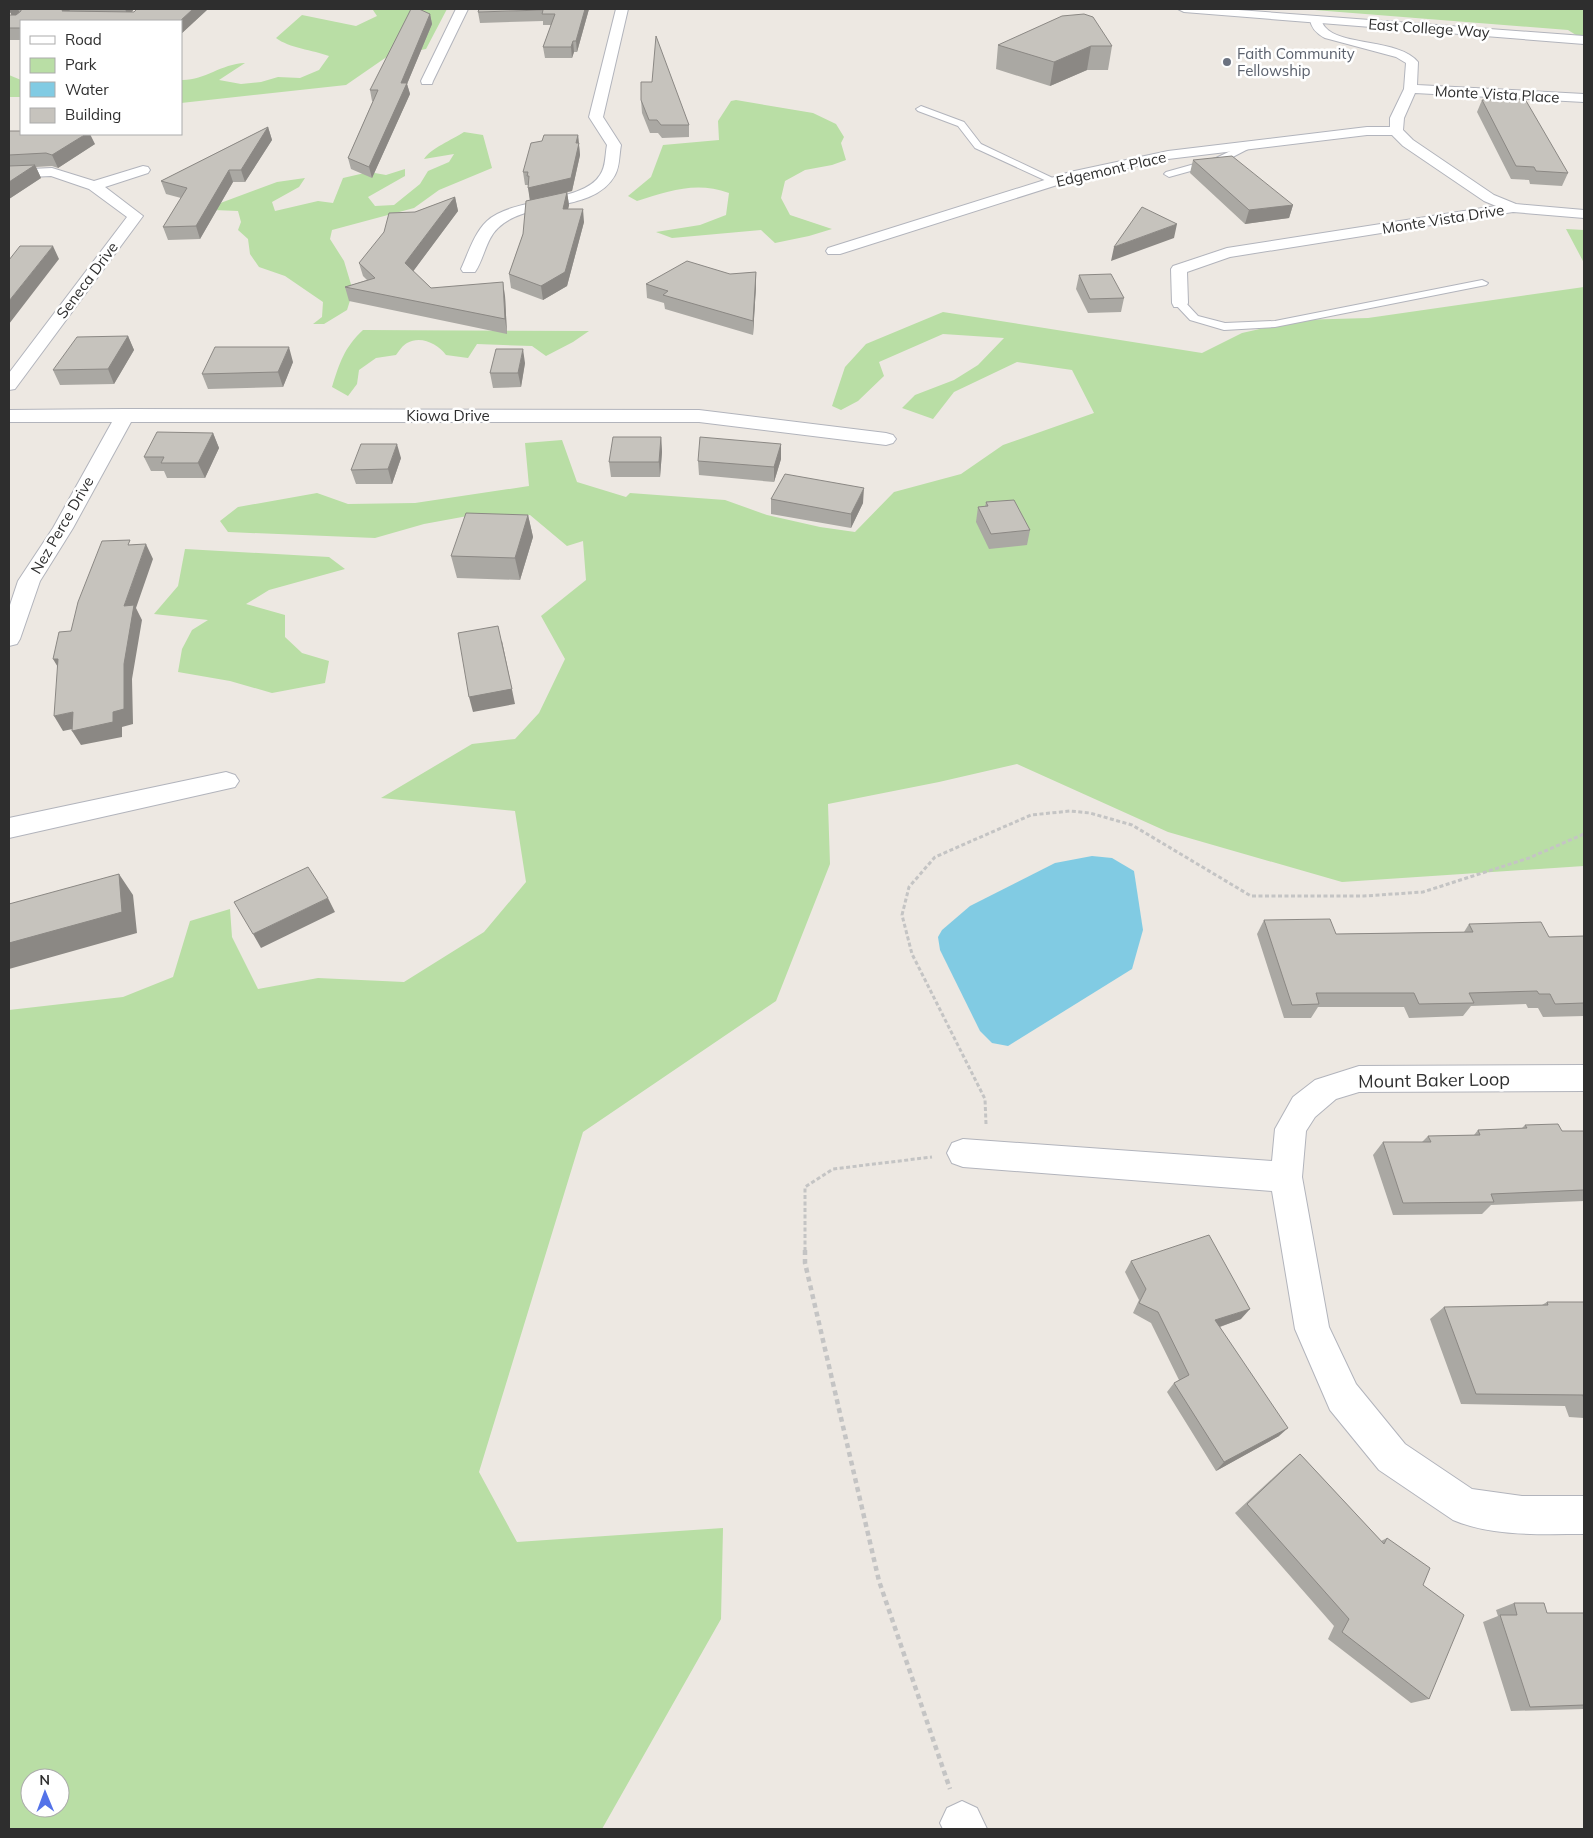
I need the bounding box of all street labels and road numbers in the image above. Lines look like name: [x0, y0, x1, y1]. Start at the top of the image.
street label: East College Way: [1368, 14, 1490, 42]
street label: Monte Vista Place: [1434, 81, 1560, 107]
street label: Edgemont Place: [1054, 147, 1168, 191]
street label: Monte Vista Drive: [1381, 200, 1505, 238]
street label: Seneca Drive: [52, 238, 122, 322]
street label: Kiowa Drive: [406, 406, 490, 425]
street label: Nez Perce Drive: [26, 473, 98, 577]
street label: Mount Baker Loop: [1358, 1067, 1510, 1093]

